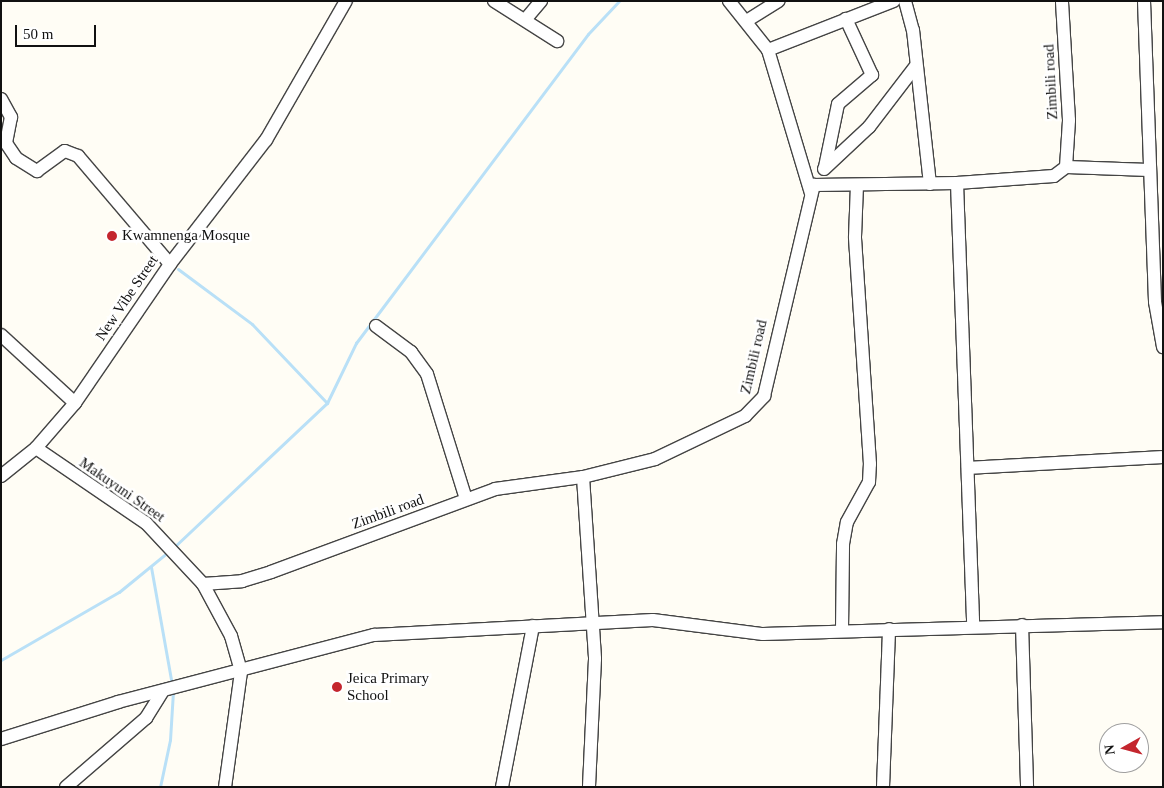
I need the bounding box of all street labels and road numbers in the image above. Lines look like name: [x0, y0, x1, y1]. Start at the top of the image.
street label: Zimbili road: [1040, 44, 1062, 120]
street label: New Vibe Street: [92, 252, 162, 344]
street label: Zimbili road: [737, 318, 771, 396]
street label: Makuyuni Street: [76, 454, 168, 526]
street label: Zimbili road: [349, 491, 427, 533]

